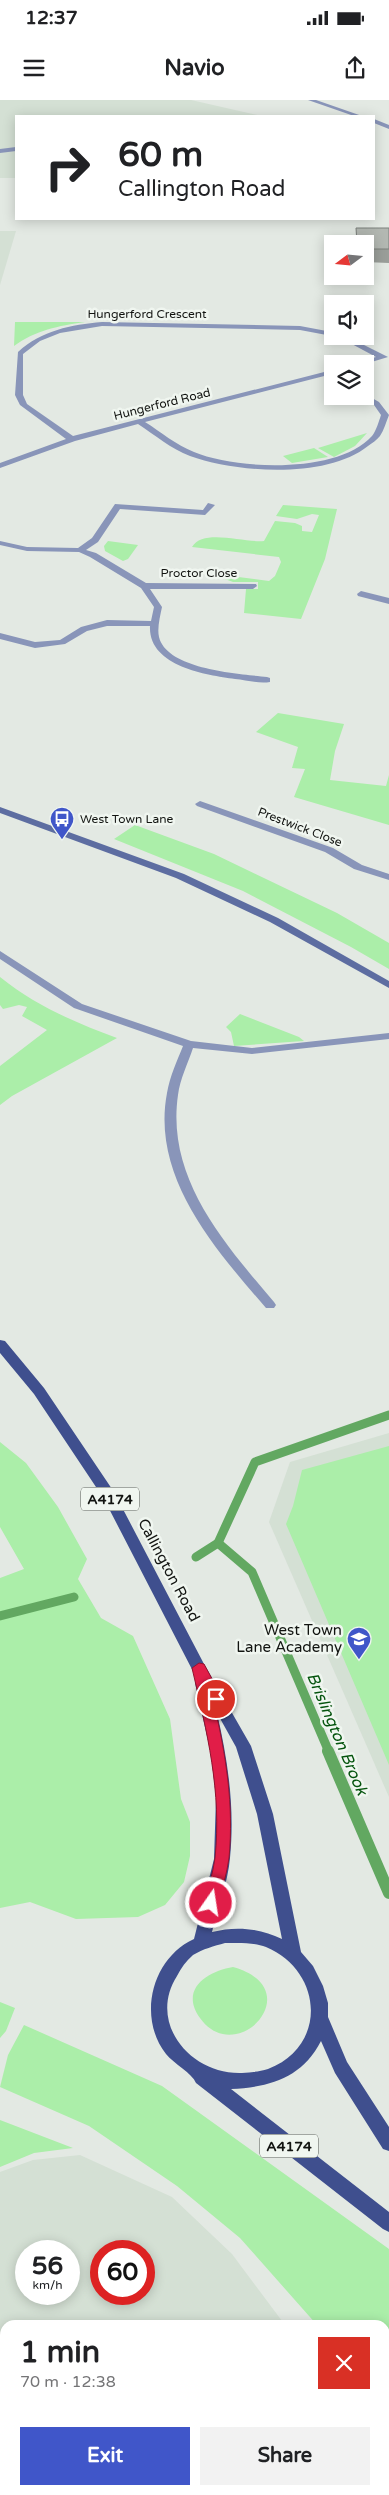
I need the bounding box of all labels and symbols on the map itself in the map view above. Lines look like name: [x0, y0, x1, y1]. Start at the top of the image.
north arrow: [324, 235, 374, 285]
street label: Hungerford Crescent: [87, 307, 207, 321]
street label: Hungerford Road: [112, 385, 212, 423]
street label: Proctor Close: [161, 566, 238, 580]
street label: Prestwick Close: [256, 804, 344, 850]
bus stop icon: West Town Lane: [49, 806, 75, 840]
place label: West Town Lane: [80, 812, 173, 826]
road number: A4174: [81, 1488, 139, 1510]
street label: Callington Road: [134, 1515, 204, 1625]
place label: West Town Lane Academy: [236, 1621, 342, 1656]
school or university icon: West Town Lane Academy: [346, 1626, 372, 1660]
water label: Brislington Brook: [302, 1670, 372, 1799]
pin: [195, 1678, 237, 1720]
position arrow: [184, 1876, 236, 1928]
road number: A4174: [260, 2134, 318, 2158]
speed limit sign: 60: [90, 2240, 155, 2305]

